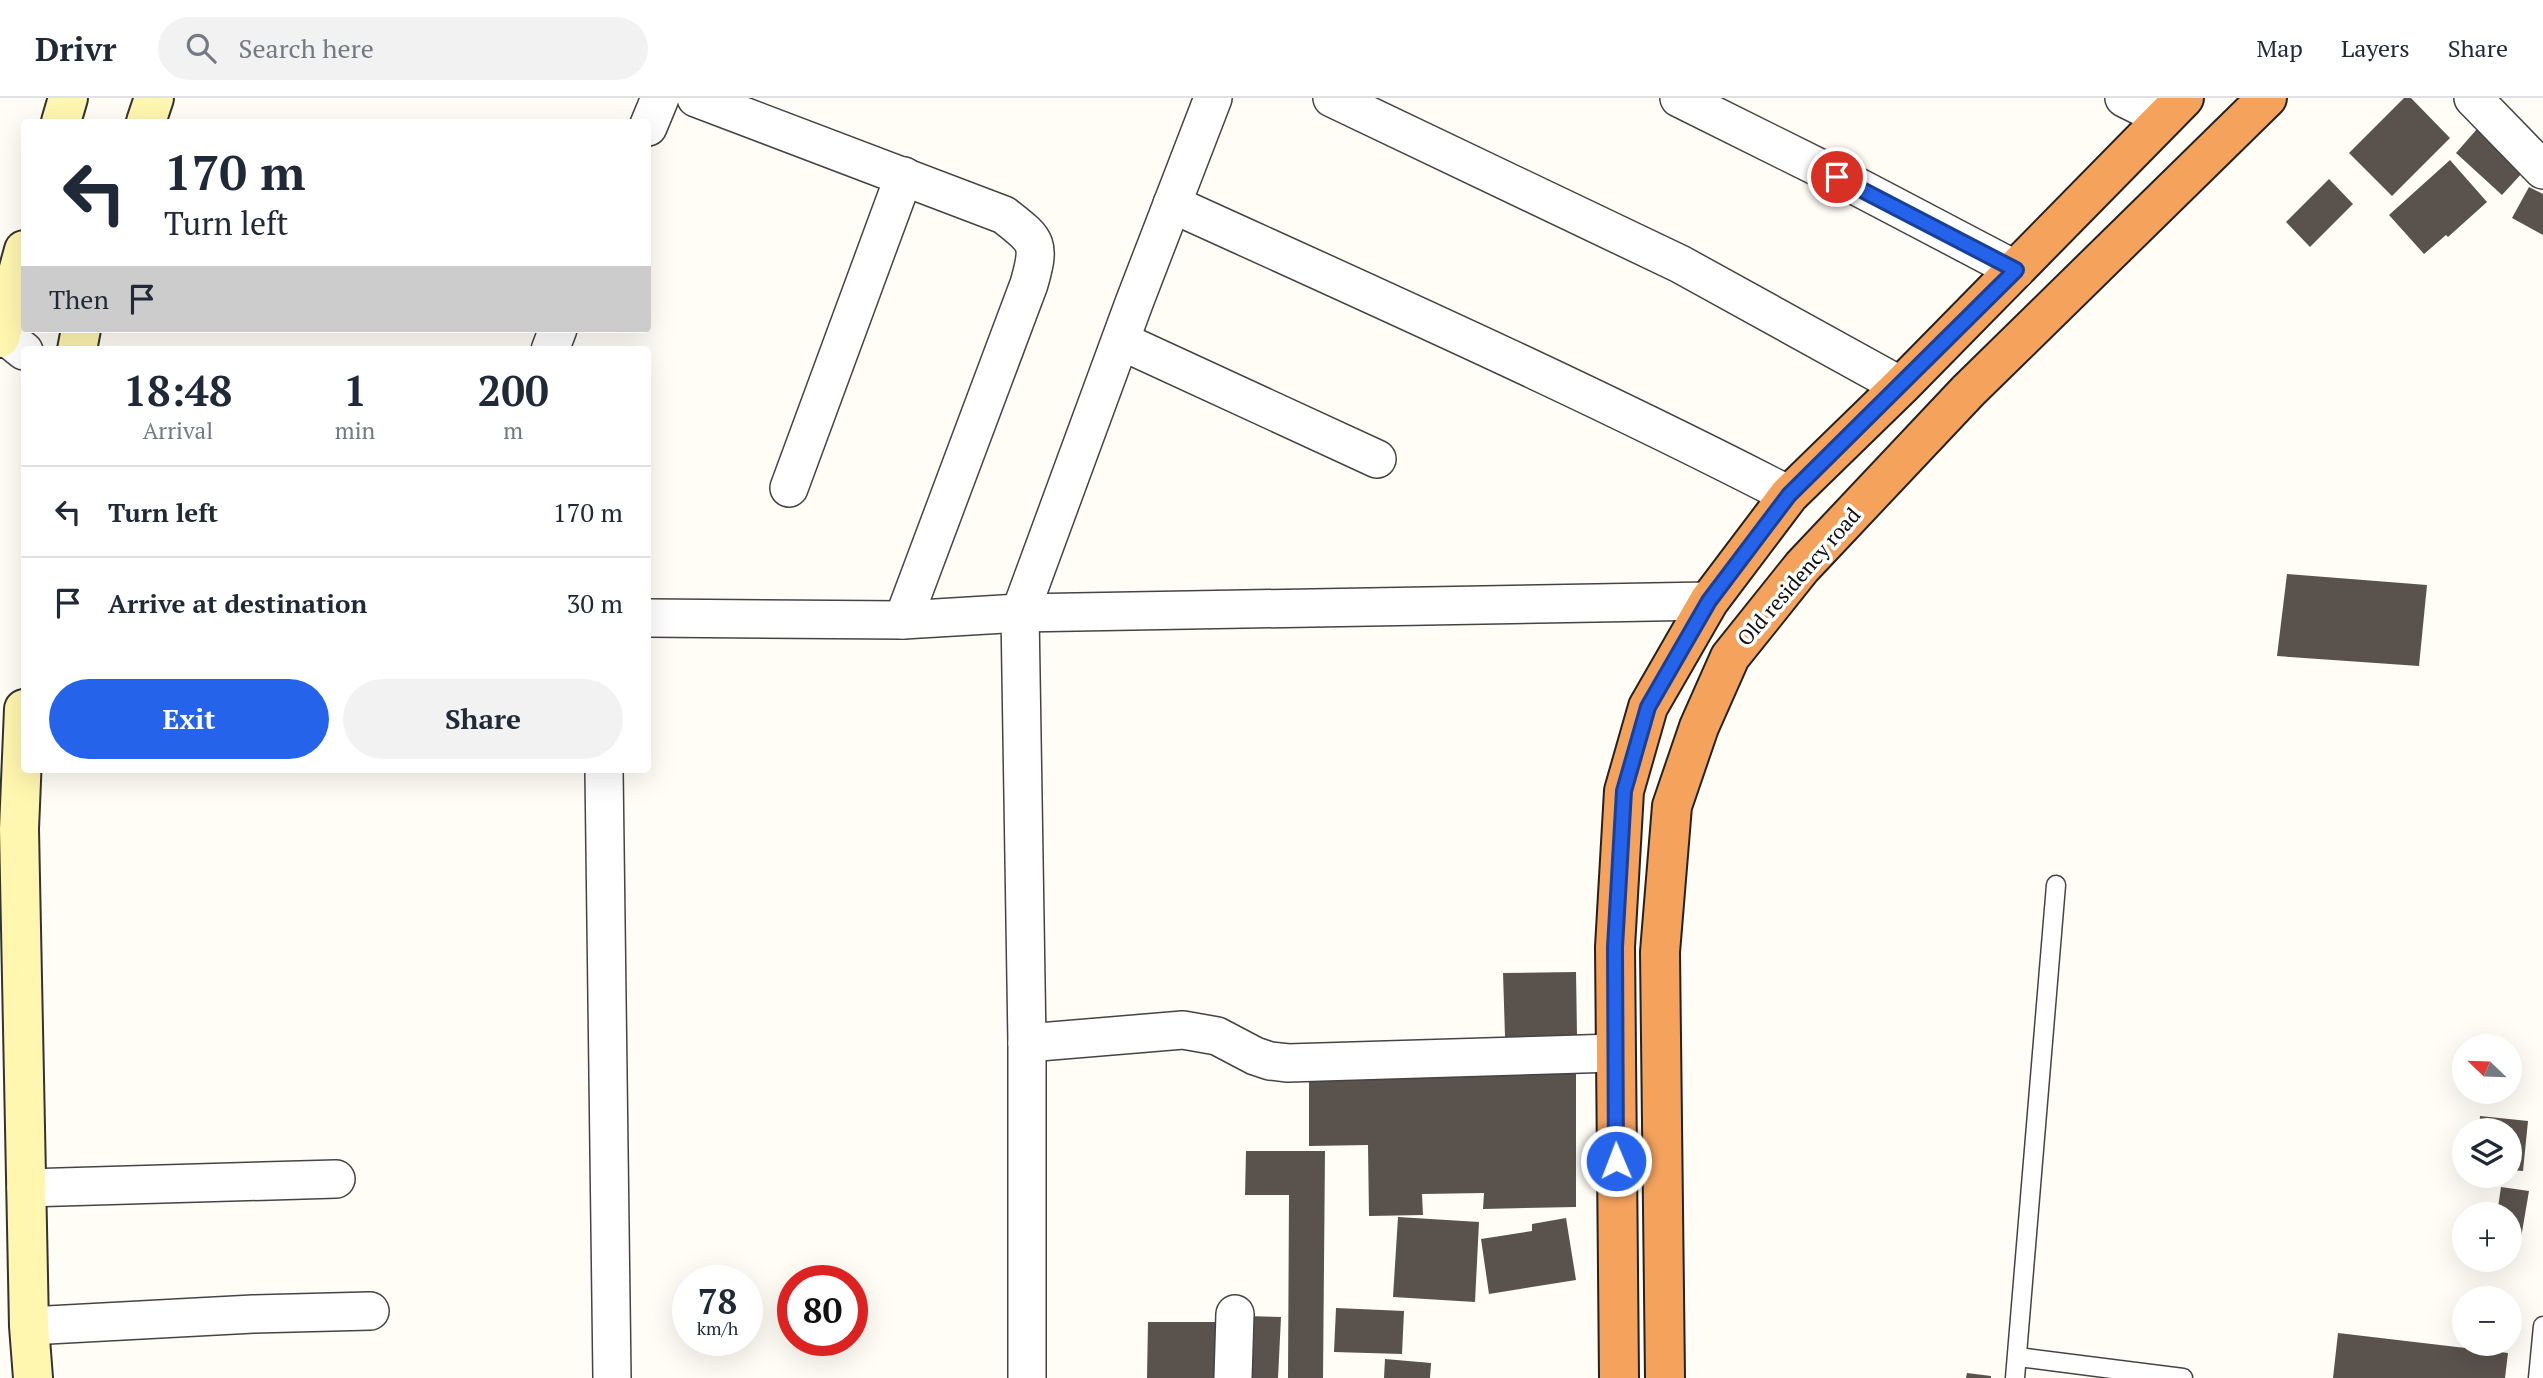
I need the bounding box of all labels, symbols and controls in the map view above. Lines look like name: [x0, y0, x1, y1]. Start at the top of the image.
search box: [158, 17, 648, 80]
text: Drivr: [35, 27, 116, 70]
icon: search: [182, 29, 220, 67]
text: Search here: [238, 31, 374, 65]
text: Map: [2256, 32, 2303, 64]
text: Layers: [2341, 32, 2410, 64]
text: Share: [2448, 32, 2508, 64]
text: 170 m: [164, 139, 306, 204]
icon: left: [49, 147, 140, 238]
pin: [1807, 147, 1867, 207]
icon: arrive: [1818, 158, 1856, 196]
text: Turn left: [164, 202, 288, 244]
icon: arrive: [123, 280, 161, 318]
text: Then: [49, 282, 109, 316]
text: 18:48: [123, 362, 233, 418]
text: 1: [343, 362, 367, 418]
text: 200: [478, 362, 549, 418]
text: Arrival: [143, 415, 213, 446]
text: min: [335, 415, 375, 446]
text: m: [503, 415, 523, 446]
icon: left: [49, 493, 87, 531]
text: Turn left: [108, 495, 218, 529]
text: 170 m: [553, 495, 623, 529]
street label: Old residency road: [1730, 501, 1866, 651]
icon: arrive: [49, 584, 87, 622]
text: Arrive at destination: [108, 586, 367, 620]
text: 30 m: [567, 586, 623, 620]
button: Exit: [49, 679, 329, 759]
button: Share: [343, 679, 623, 759]
north arrow: [2452, 1034, 2522, 1104]
map controls: [2452, 1034, 2522, 1356]
button: layers: [2452, 1118, 2522, 1188]
position arrow: [1579, 1124, 1653, 1198]
button: +: [2452, 1202, 2522, 1272]
speed limit sign: 80: [777, 1265, 868, 1356]
text: 78: [698, 1278, 737, 1324]
button: −: [2452, 1286, 2522, 1356]
text: km/h: [697, 1316, 738, 1340]

